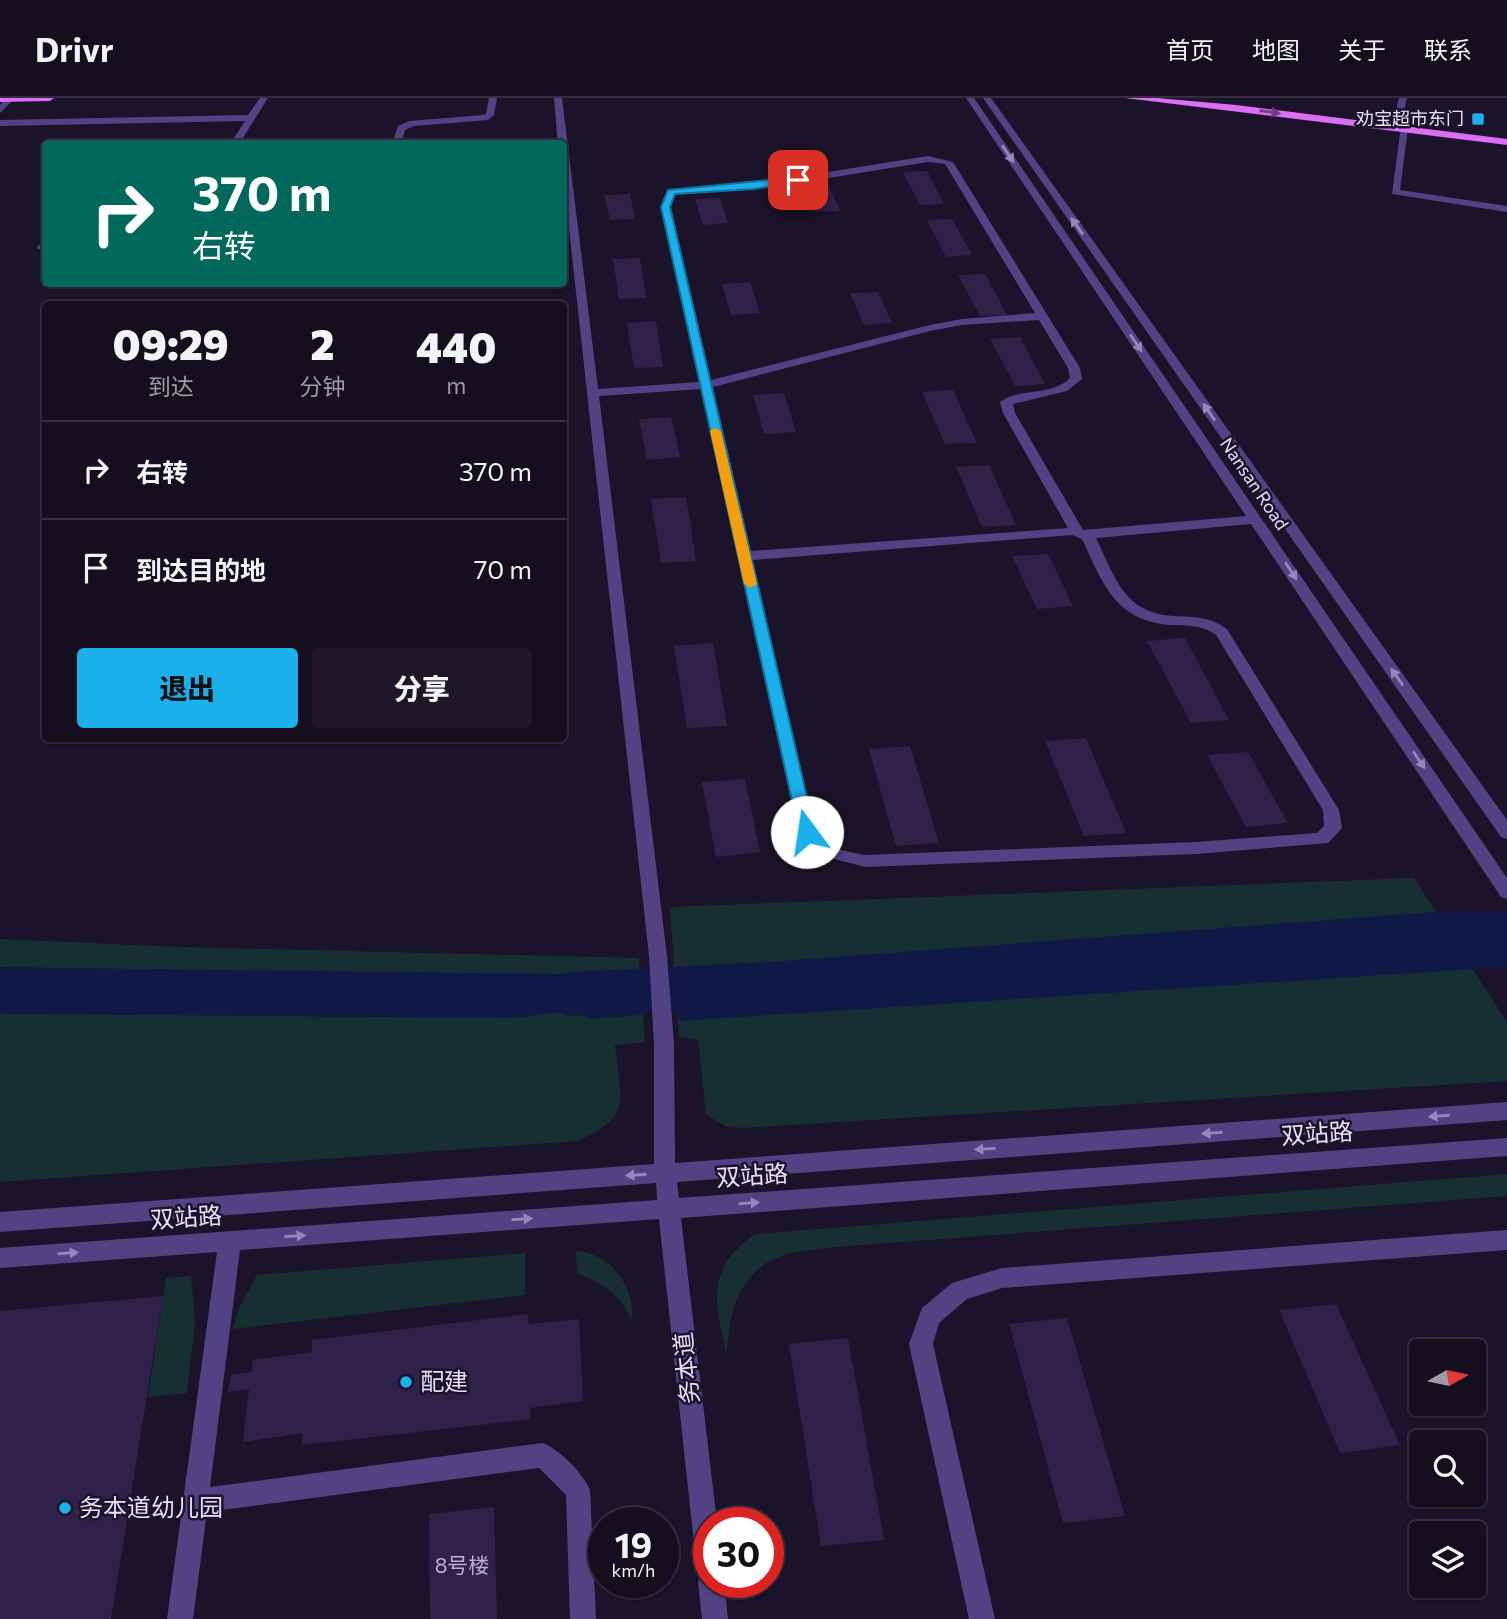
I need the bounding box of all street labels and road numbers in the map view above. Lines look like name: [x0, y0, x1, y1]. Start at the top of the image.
street label: Nansan Road: [1216, 433, 1294, 534]
street label: 双站路: [1280, 1116, 1354, 1149]
street label: 双站路: [715, 1158, 789, 1191]
street label: 双站路: [149, 1200, 223, 1233]
street label: 务本道: [667, 1331, 704, 1405]

